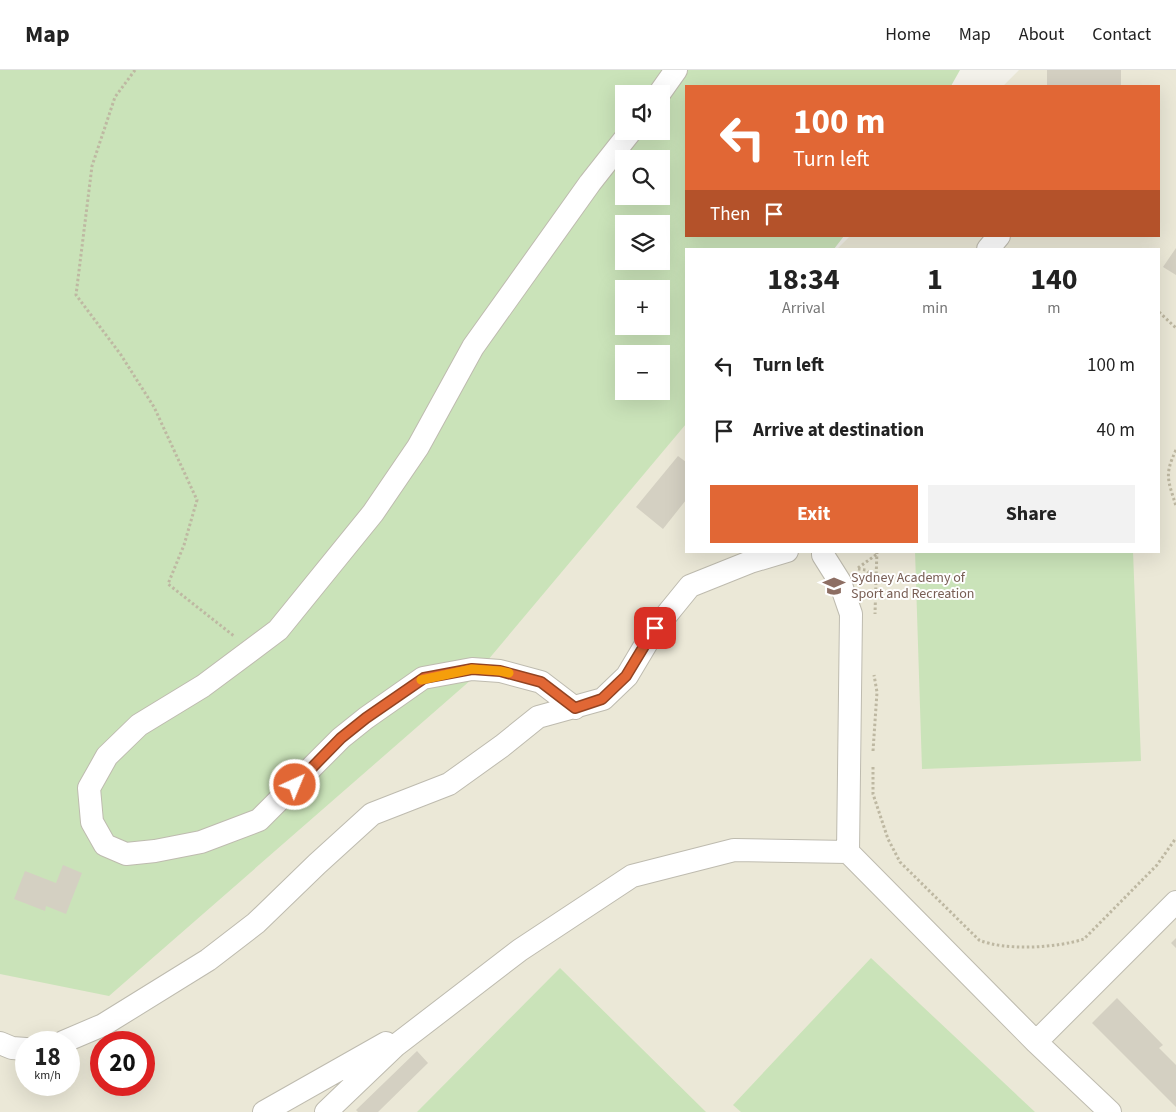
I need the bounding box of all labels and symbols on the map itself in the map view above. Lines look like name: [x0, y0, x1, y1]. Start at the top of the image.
place label: Sydney Academy of Sport and Recreation: [851, 568, 974, 604]
school or university icon: Sydney Academy of Sport and Recreation: [821, 573, 847, 599]
pin: [634, 607, 676, 649]
position arrow: [268, 758, 320, 810]
speed limit sign: 20: [90, 1031, 155, 1096]

